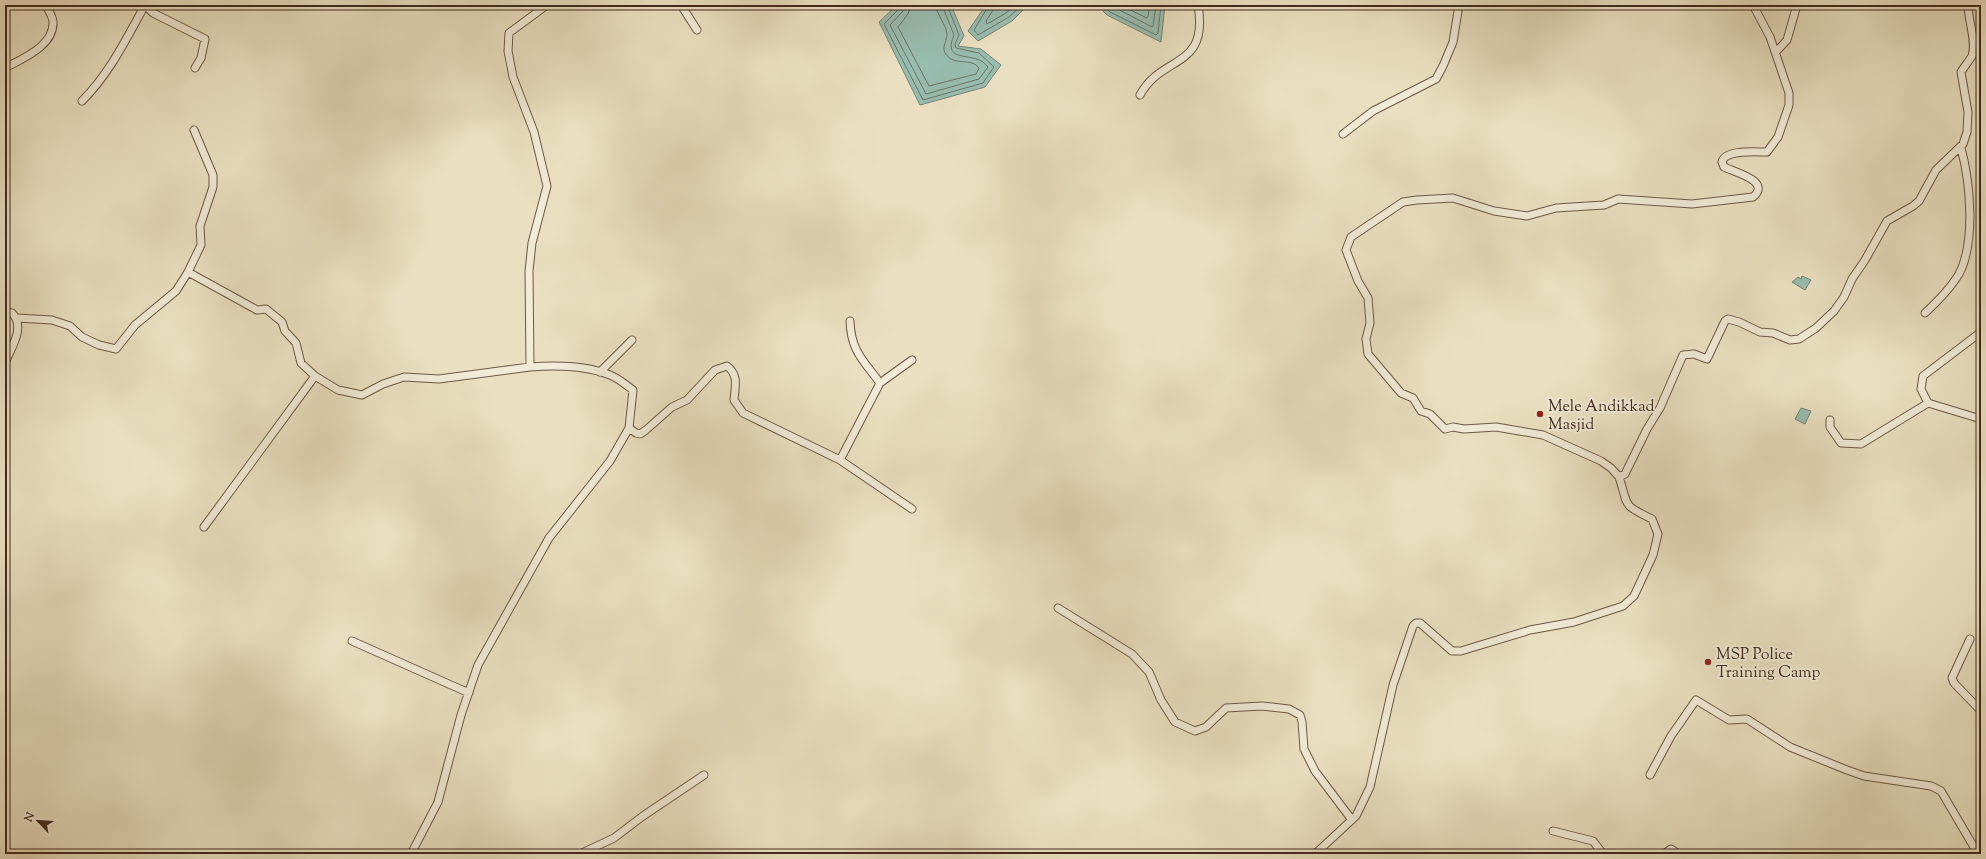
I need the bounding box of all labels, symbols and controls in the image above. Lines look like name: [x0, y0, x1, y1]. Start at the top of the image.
place label: Mele Andikkad Masjid: [1548, 396, 1655, 437]
marker: Mele Andikkad Masjid: [1535, 409, 1545, 419]
place label: MSP Police Training Camp: [1716, 644, 1820, 685]
marker: MSP Police Training Camp: [1703, 657, 1713, 667]
north arrow: [18, 801, 58, 841]
text: N: [20, 810, 39, 825]

